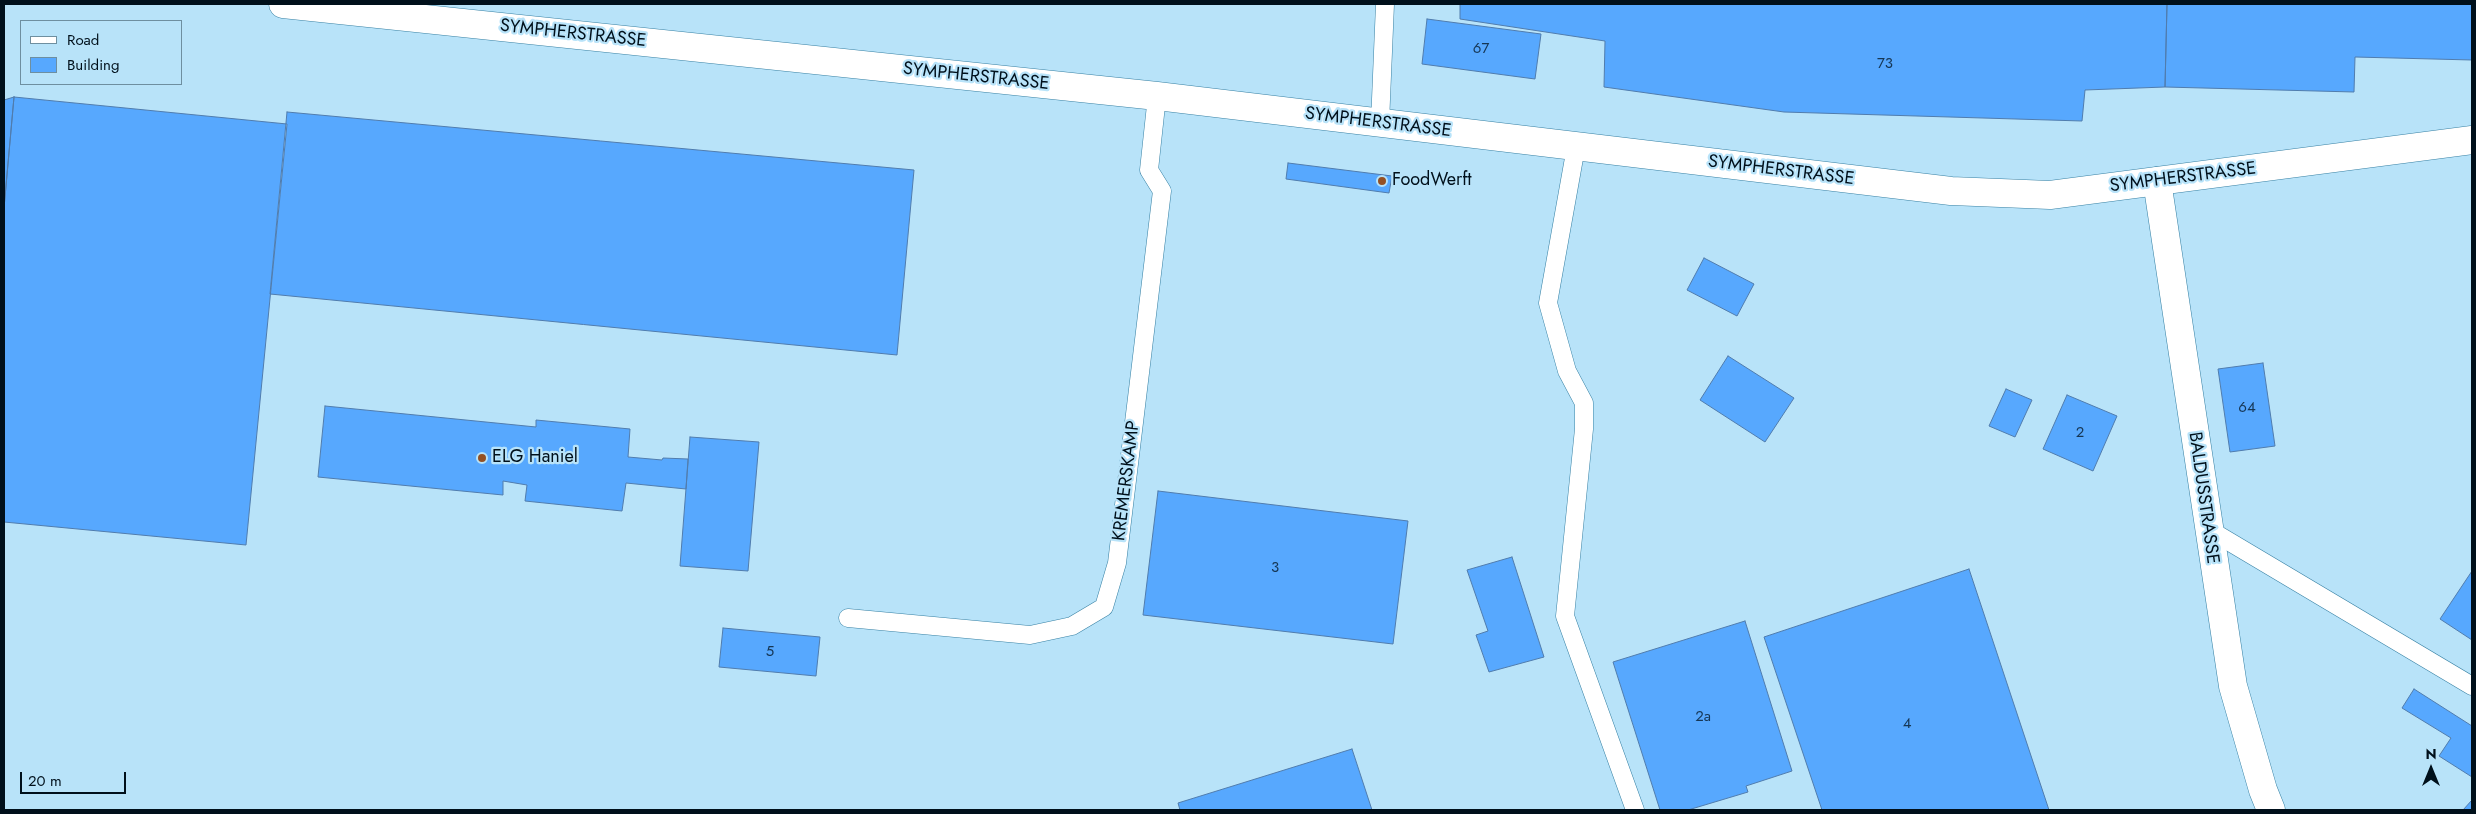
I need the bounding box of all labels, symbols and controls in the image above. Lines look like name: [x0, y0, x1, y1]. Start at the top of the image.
street label: SYMPHERSTRASSE: [499, 16, 647, 52]
legend: [20, 20, 182, 85]
text: Road: [67, 29, 99, 51]
house number: 67: [1473, 40, 1489, 58]
text: Building: [67, 54, 119, 76]
house number: 73: [1877, 55, 1893, 73]
street label: SYMPHERSTRASSE: [902, 59, 1050, 95]
street label: SYMPHERSTRASSE: [1304, 103, 1452, 143]
street label: SYMPHERSTRASSE: [1707, 151, 1855, 191]
street label: SYMPHERSTRASSE: [2109, 158, 2257, 198]
place label: FoodWerft: [1392, 170, 1472, 192]
marker: FoodWerft: [1376, 175, 1388, 187]
house number: 64: [2238, 399, 2256, 417]
street label: KREMERSKAMP: [1109, 420, 1145, 542]
house number: 2: [2076, 424, 2084, 442]
street label: BALDUSSTRASSE: [2183, 431, 2223, 565]
place label: ELG Haniel: [492, 447, 578, 469]
marker: ELG Haniel: [476, 452, 488, 464]
house number: 3: [1271, 559, 1279, 577]
house number: 5: [766, 643, 774, 661]
house number: 2a: [1695, 708, 1711, 726]
house number: 4: [1903, 715, 1911, 733]
north arrow: [2406, 744, 2456, 794]
text: N: [2425, 744, 2437, 764]
scale bar: [22, 762, 129, 794]
text: 20 m: [28, 770, 62, 792]

